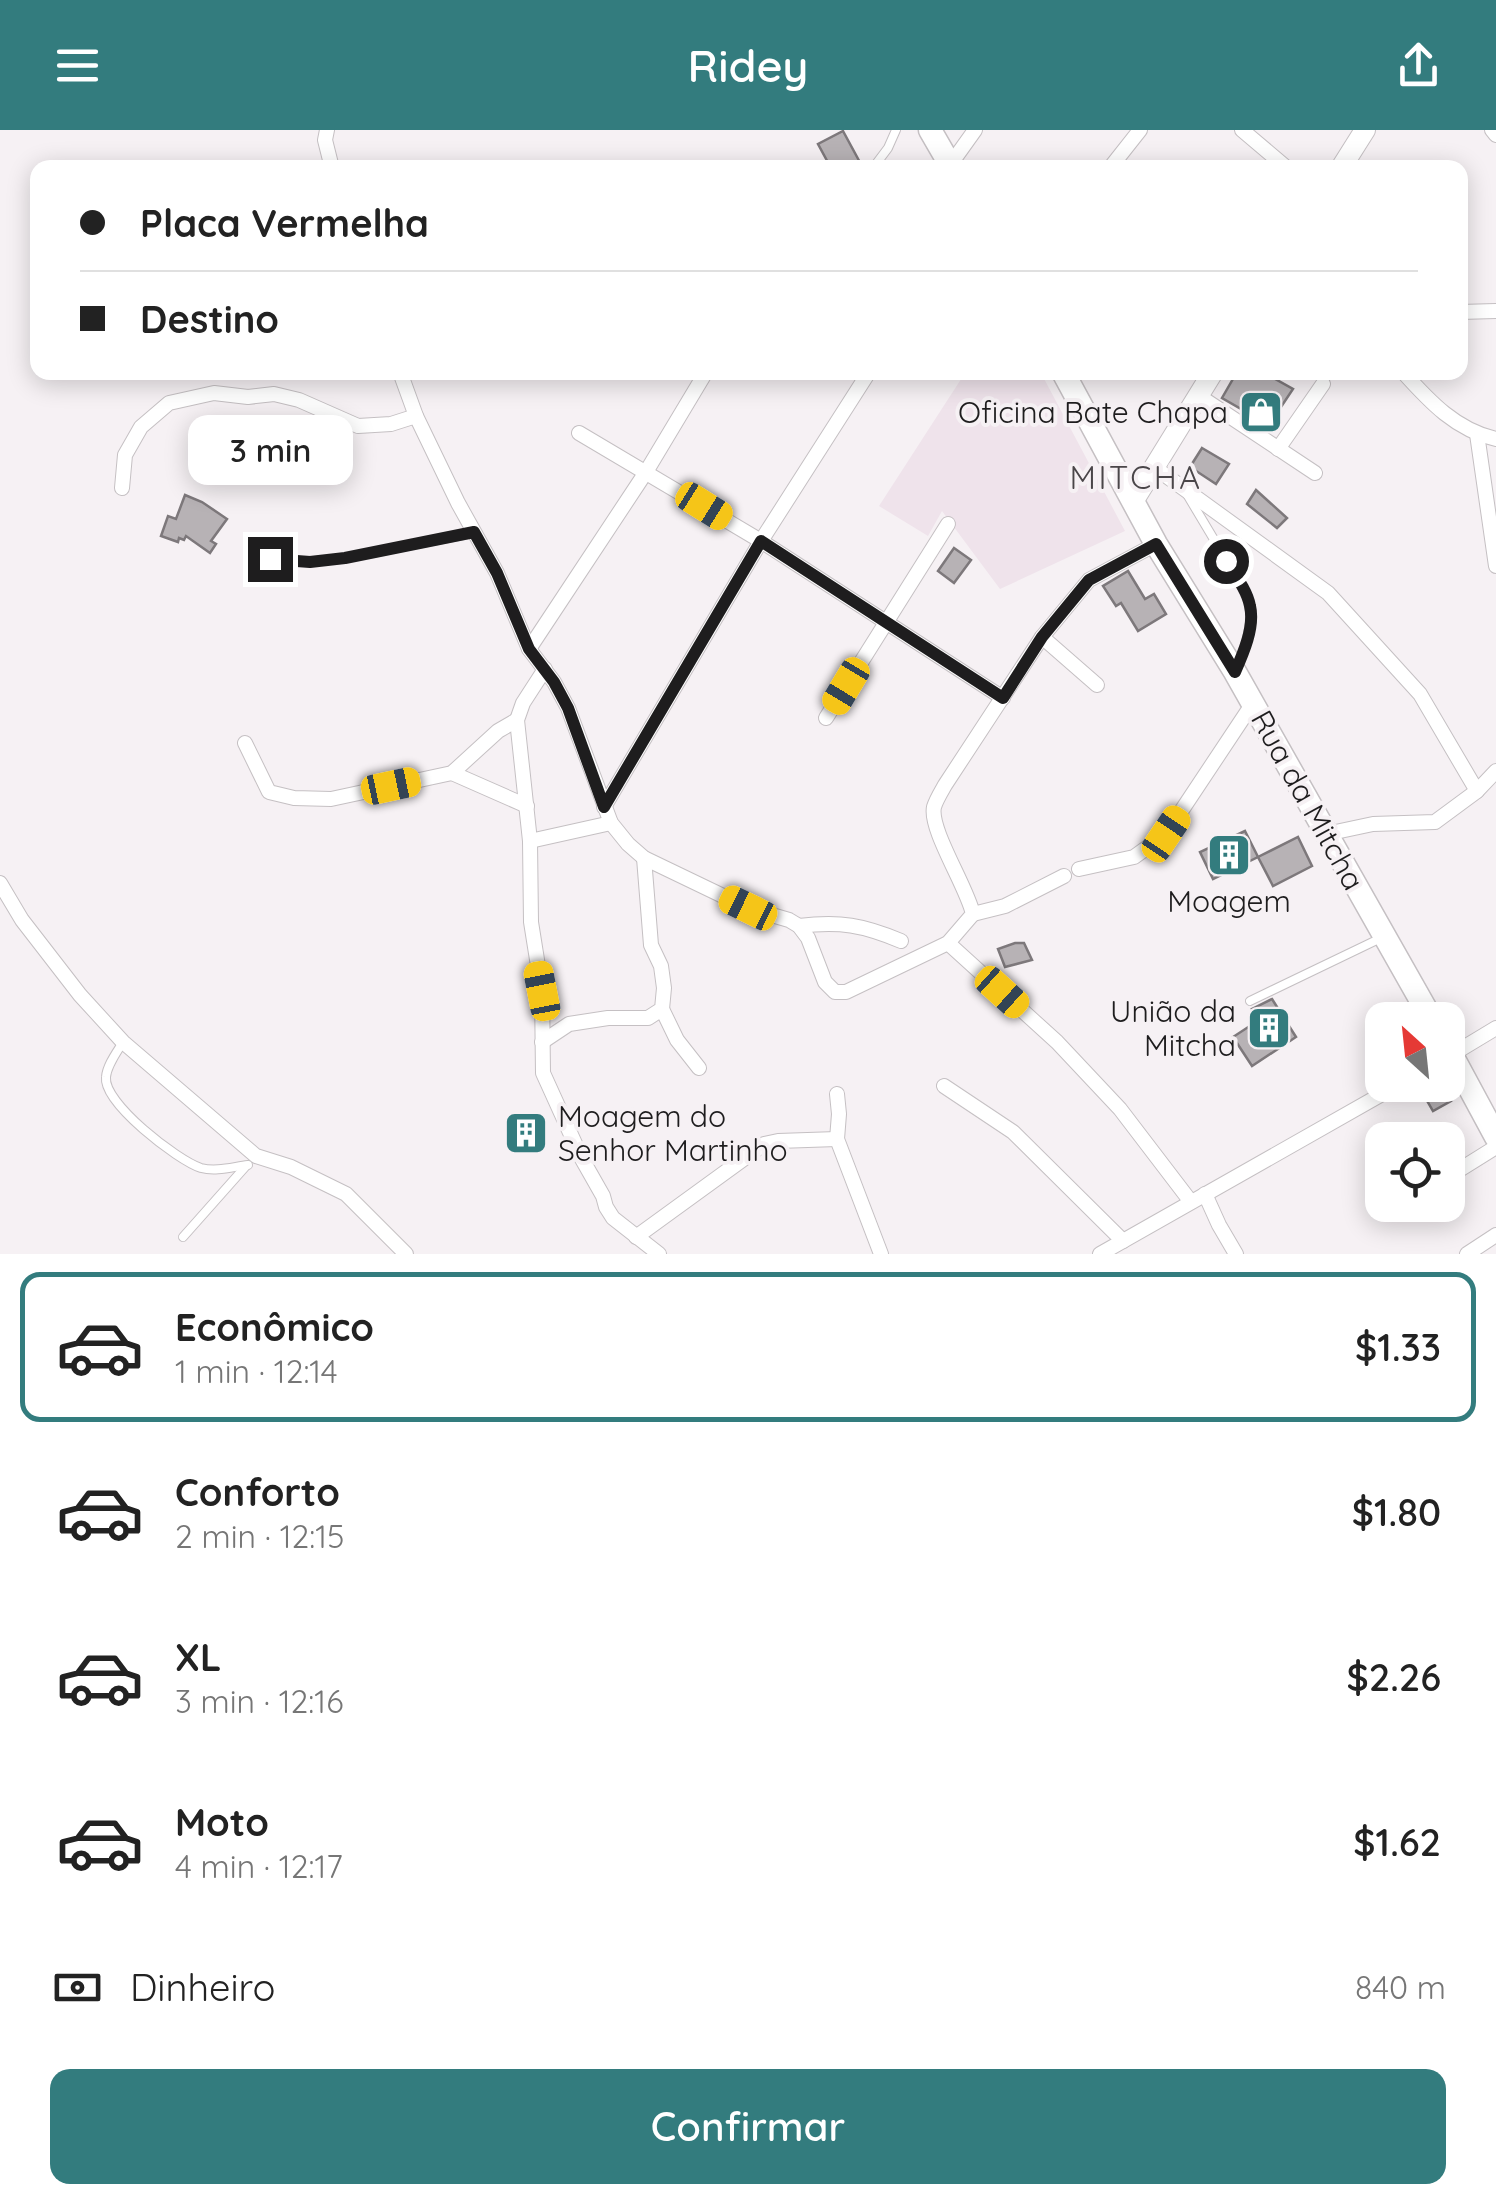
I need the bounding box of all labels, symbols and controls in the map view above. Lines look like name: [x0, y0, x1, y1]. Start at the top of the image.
text: Ridey: [687, 37, 809, 93]
icon: menu: [50, 38, 105, 93]
icon: share: [1391, 38, 1446, 93]
text: Placa Vermelha: [140, 199, 429, 247]
text: Destino: [140, 295, 279, 343]
shop icon: Oficina Bate Chapa: [1238, 389, 1284, 435]
place label: Oficina Bate Chapa: [958, 393, 1228, 431]
callout: 3 min: [188, 414, 352, 484]
text: 3 min: [230, 430, 311, 470]
district label: MITCHA: [1070, 457, 1202, 497]
car: [671, 477, 737, 535]
route end: [248, 537, 293, 582]
route start: [1204, 539, 1249, 584]
car: [818, 653, 874, 719]
street label: Rua da Mitcha: [1243, 703, 1373, 897]
car: [359, 765, 423, 807]
car: [1137, 801, 1195, 867]
building icon: Moagem: [1206, 832, 1252, 878]
car: [714, 881, 782, 935]
place label: Moagem: [1167, 882, 1291, 920]
car: [522, 959, 562, 1023]
car: [970, 961, 1034, 1023]
place label: União da Mitcha: [1110, 992, 1236, 1064]
north arrow: [1365, 1002, 1465, 1102]
map controls: [1365, 1002, 1465, 1222]
building icon: União da Mitcha: [1246, 1005, 1292, 1051]
place label: Moagem do Senhor Martinho: [558, 1097, 788, 1169]
building icon: Moagem do Senhor Martinho: [503, 1110, 549, 1156]
button: locate: [1365, 1122, 1465, 1222]
icon: car: [55, 1302, 145, 1392]
text: Econômico: [175, 1303, 374, 1351]
text: $1.33: [1355, 1323, 1441, 1371]
text: 1 min · 12:14: [175, 1351, 338, 1391]
icon: car: [55, 1467, 145, 1557]
text: Conforto: [175, 1468, 340, 1516]
text: $1.80: [1352, 1488, 1441, 1536]
text: 2 min · 12:15: [175, 1516, 345, 1556]
icon: car: [55, 1632, 145, 1722]
text: XL: [175, 1633, 221, 1681]
text: $2.26: [1346, 1653, 1441, 1701]
text: 3 min · 12:16: [175, 1681, 343, 1721]
icon: car: [55, 1797, 145, 1887]
text: Moto: [175, 1798, 269, 1846]
text: $1.62: [1353, 1818, 1441, 1866]
text: 4 min · 12:17: [175, 1846, 343, 1886]
icon: cash: [50, 1960, 105, 2015]
text: Dinheiro: [130, 1963, 275, 2011]
text: 840 m: [1355, 1967, 1446, 2007]
button: Confirmar: [50, 2069, 1446, 2184]

